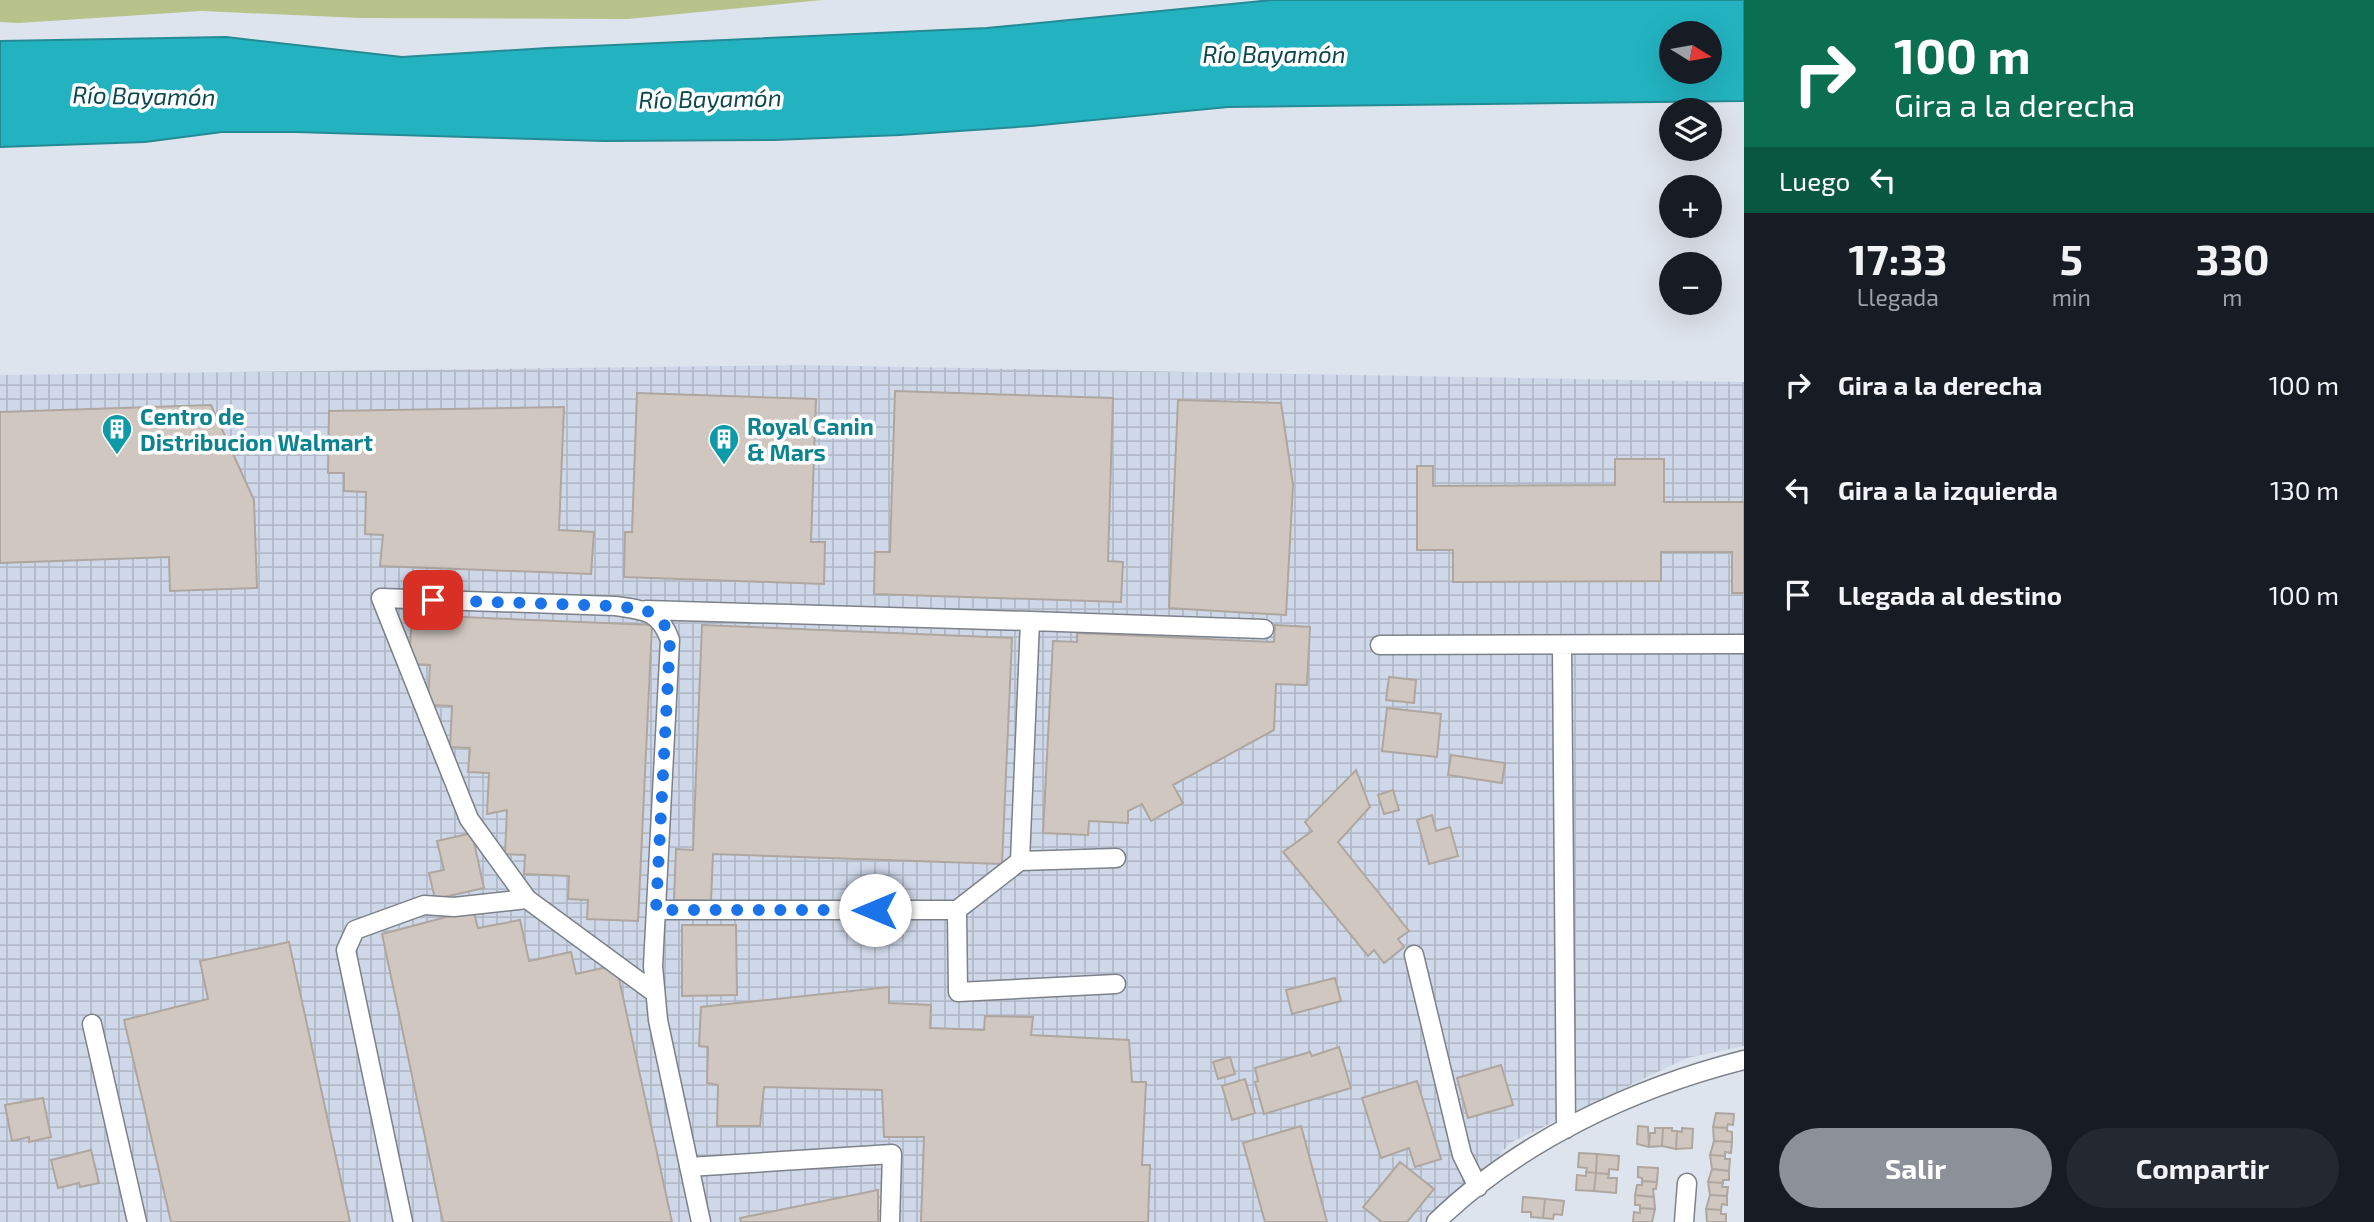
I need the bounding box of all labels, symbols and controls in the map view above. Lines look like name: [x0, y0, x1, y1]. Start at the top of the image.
north arrow: [1659, 21, 1722, 84]
map controls: [1659, 21, 1722, 315]
text: 100 m: [1894, 25, 2031, 84]
icon: right: [1779, 28, 1870, 119]
water label: Río Bayamón: [1202, 39, 1346, 68]
water label: Río Bayamón: [72, 79, 216, 111]
water label: Río Bayamón: [638, 82, 782, 114]
text: Gira a la derecha: [1894, 85, 2135, 123]
button: layers: [1659, 98, 1722, 161]
icon: left: [1864, 161, 1902, 199]
text: Luego: [1779, 165, 1850, 196]
button: +: [1659, 175, 1722, 238]
text: 17:33: [1848, 233, 1947, 283]
text: 5: [2060, 233, 2083, 283]
text: 330: [2195, 233, 2270, 283]
button: −: [1659, 252, 1722, 315]
text: Llegada: [1857, 283, 1939, 311]
text: min: [2052, 283, 2091, 311]
text: m: [2222, 283, 2243, 311]
icon: right: [1779, 366, 1817, 404]
text: Gira a la derecha: [1838, 369, 2042, 400]
text: 100 m: [2269, 369, 2339, 400]
place label: Centro de Distribucion Walmart: [140, 402, 373, 456]
building icon: Centro de Distribucion Walmart: [100, 412, 134, 456]
place label: Royal Canin & Mars: [747, 412, 874, 466]
building icon: Royal Canin & Mars: [707, 422, 741, 466]
icon: left: [1779, 471, 1817, 509]
text: Gira a la izquierda: [1838, 474, 2058, 505]
text: 130 m: [2270, 474, 2339, 505]
pin: [403, 570, 463, 630]
icon: arrive: [1779, 576, 1817, 614]
text: Llegada al destino: [1838, 579, 2062, 610]
text: 100 m: [2269, 579, 2339, 610]
icon: arrive: [414, 581, 452, 619]
position arrow: [838, 873, 912, 947]
button: Salir: [1779, 1128, 2052, 1208]
button: Compartir: [2066, 1128, 2339, 1208]

